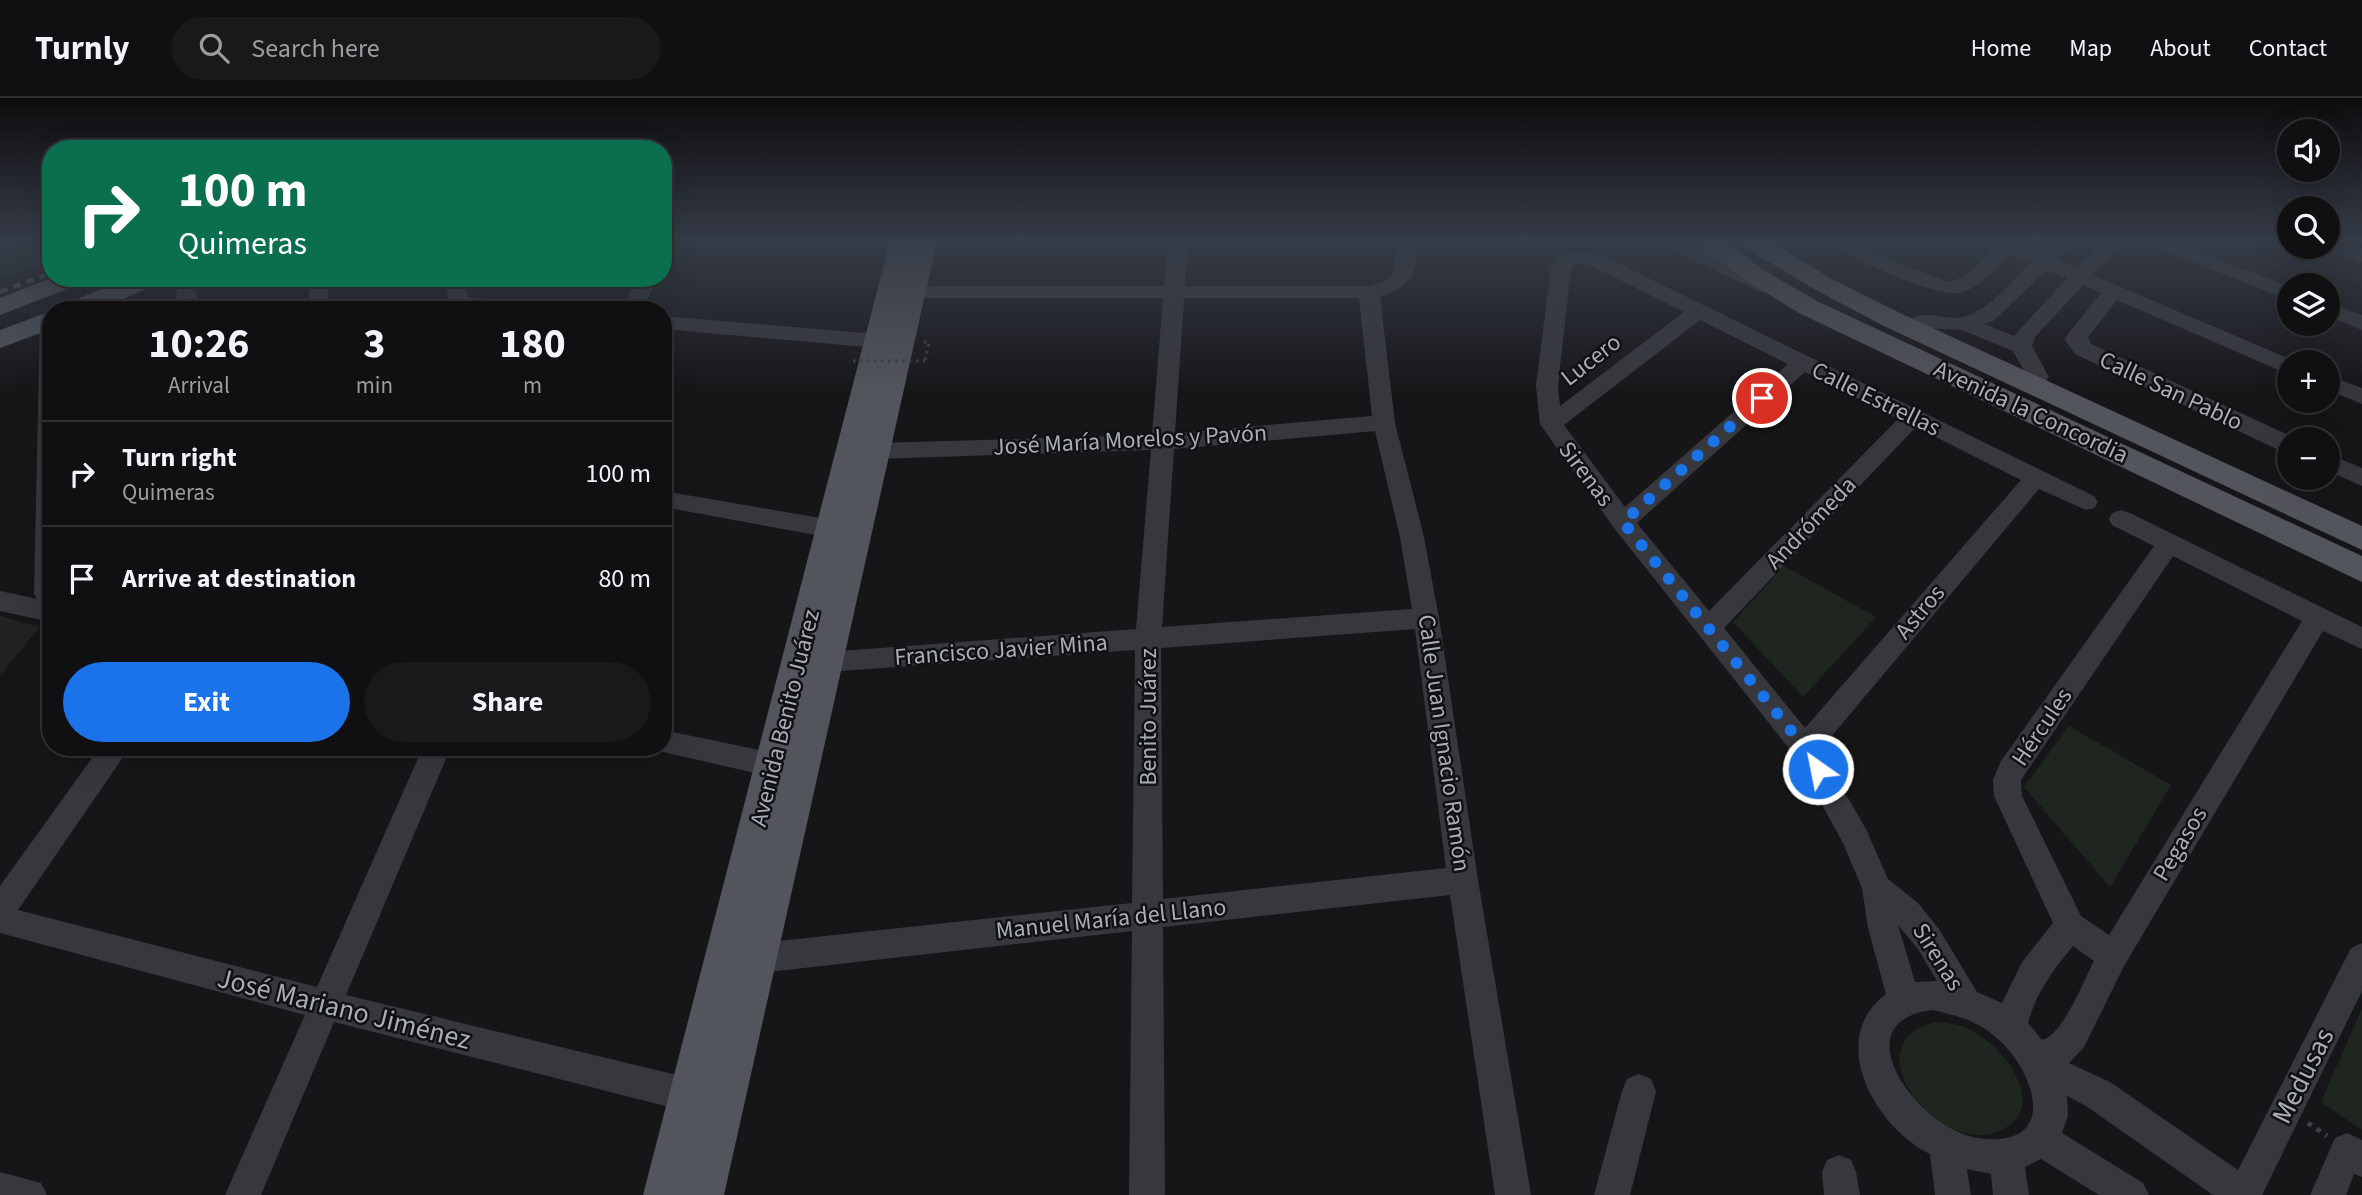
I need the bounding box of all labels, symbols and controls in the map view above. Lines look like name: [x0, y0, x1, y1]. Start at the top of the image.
search box: [171, 17, 661, 80]
text: Turnly: [35, 25, 129, 72]
icon: search: [195, 29, 233, 67]
text: Search here: [251, 30, 380, 67]
text: Home: [1971, 31, 2031, 66]
text: Map: [2069, 31, 2112, 66]
text: About: [2150, 31, 2211, 66]
text: Contact: [2249, 31, 2327, 66]
map controls: [2277, 119, 2340, 490]
button: sound: [2277, 119, 2340, 182]
text: 100 m: [178, 156, 307, 226]
icon: right: [63, 168, 154, 259]
button: search: [2277, 196, 2340, 259]
text: Quimeras: [178, 221, 307, 267]
button: layers: [2277, 273, 2340, 336]
text: 10:26: [148, 314, 250, 374]
text: 3: [363, 314, 385, 374]
text: 180: [499, 314, 566, 374]
street label: Lucero: [1553, 325, 1629, 395]
street label: Calle San Pablo: [2094, 342, 2248, 440]
button: +: [2277, 350, 2340, 413]
street label: Avenida la Concordia: [1928, 352, 2134, 472]
street label: Calle Estrellas: [1806, 353, 1946, 445]
pin: [1732, 368, 1792, 428]
text: Arrival: [168, 369, 230, 402]
text: min: [356, 369, 393, 402]
text: m: [523, 369, 542, 402]
icon: arrive: [1743, 379, 1781, 417]
street label: José María Morelos y Pavón: [992, 415, 1268, 465]
button: −: [2277, 427, 2340, 490]
street label: Sirenas: [1550, 434, 1622, 514]
text: Turn right: [122, 439, 237, 476]
icon: right: [63, 455, 101, 493]
text: 100 m: [585, 455, 651, 492]
street label: Andrómeda: [1757, 468, 1865, 578]
text: Quimeras: [122, 476, 215, 509]
icon: arrive: [63, 560, 101, 598]
text: Arrive at destination: [122, 560, 356, 597]
text: 80 m: [598, 560, 651, 597]
street label: Astros: [1887, 577, 1953, 647]
street label: Avenida Benito Juárez: [741, 606, 829, 830]
street label: Calle Juan Ignacio Ramón: [1409, 612, 1479, 874]
street label: Francisco Javier Mina: [893, 625, 1109, 675]
street label: Benito Juárez: [1131, 648, 1166, 786]
button: Exit: [63, 662, 350, 742]
button: Share: [364, 662, 651, 742]
street label: Hércules: [2003, 681, 2081, 773]
position arrow: [1781, 732, 1855, 806]
street label: Pegasos: [2144, 800, 2216, 888]
street label: Manuel María del Llano: [994, 890, 1228, 948]
street label: Sirenas: [1904, 916, 1972, 998]
street label: José Mariano Jiménez: [213, 958, 475, 1060]
street label: Medusas: [2262, 1021, 2344, 1131]

